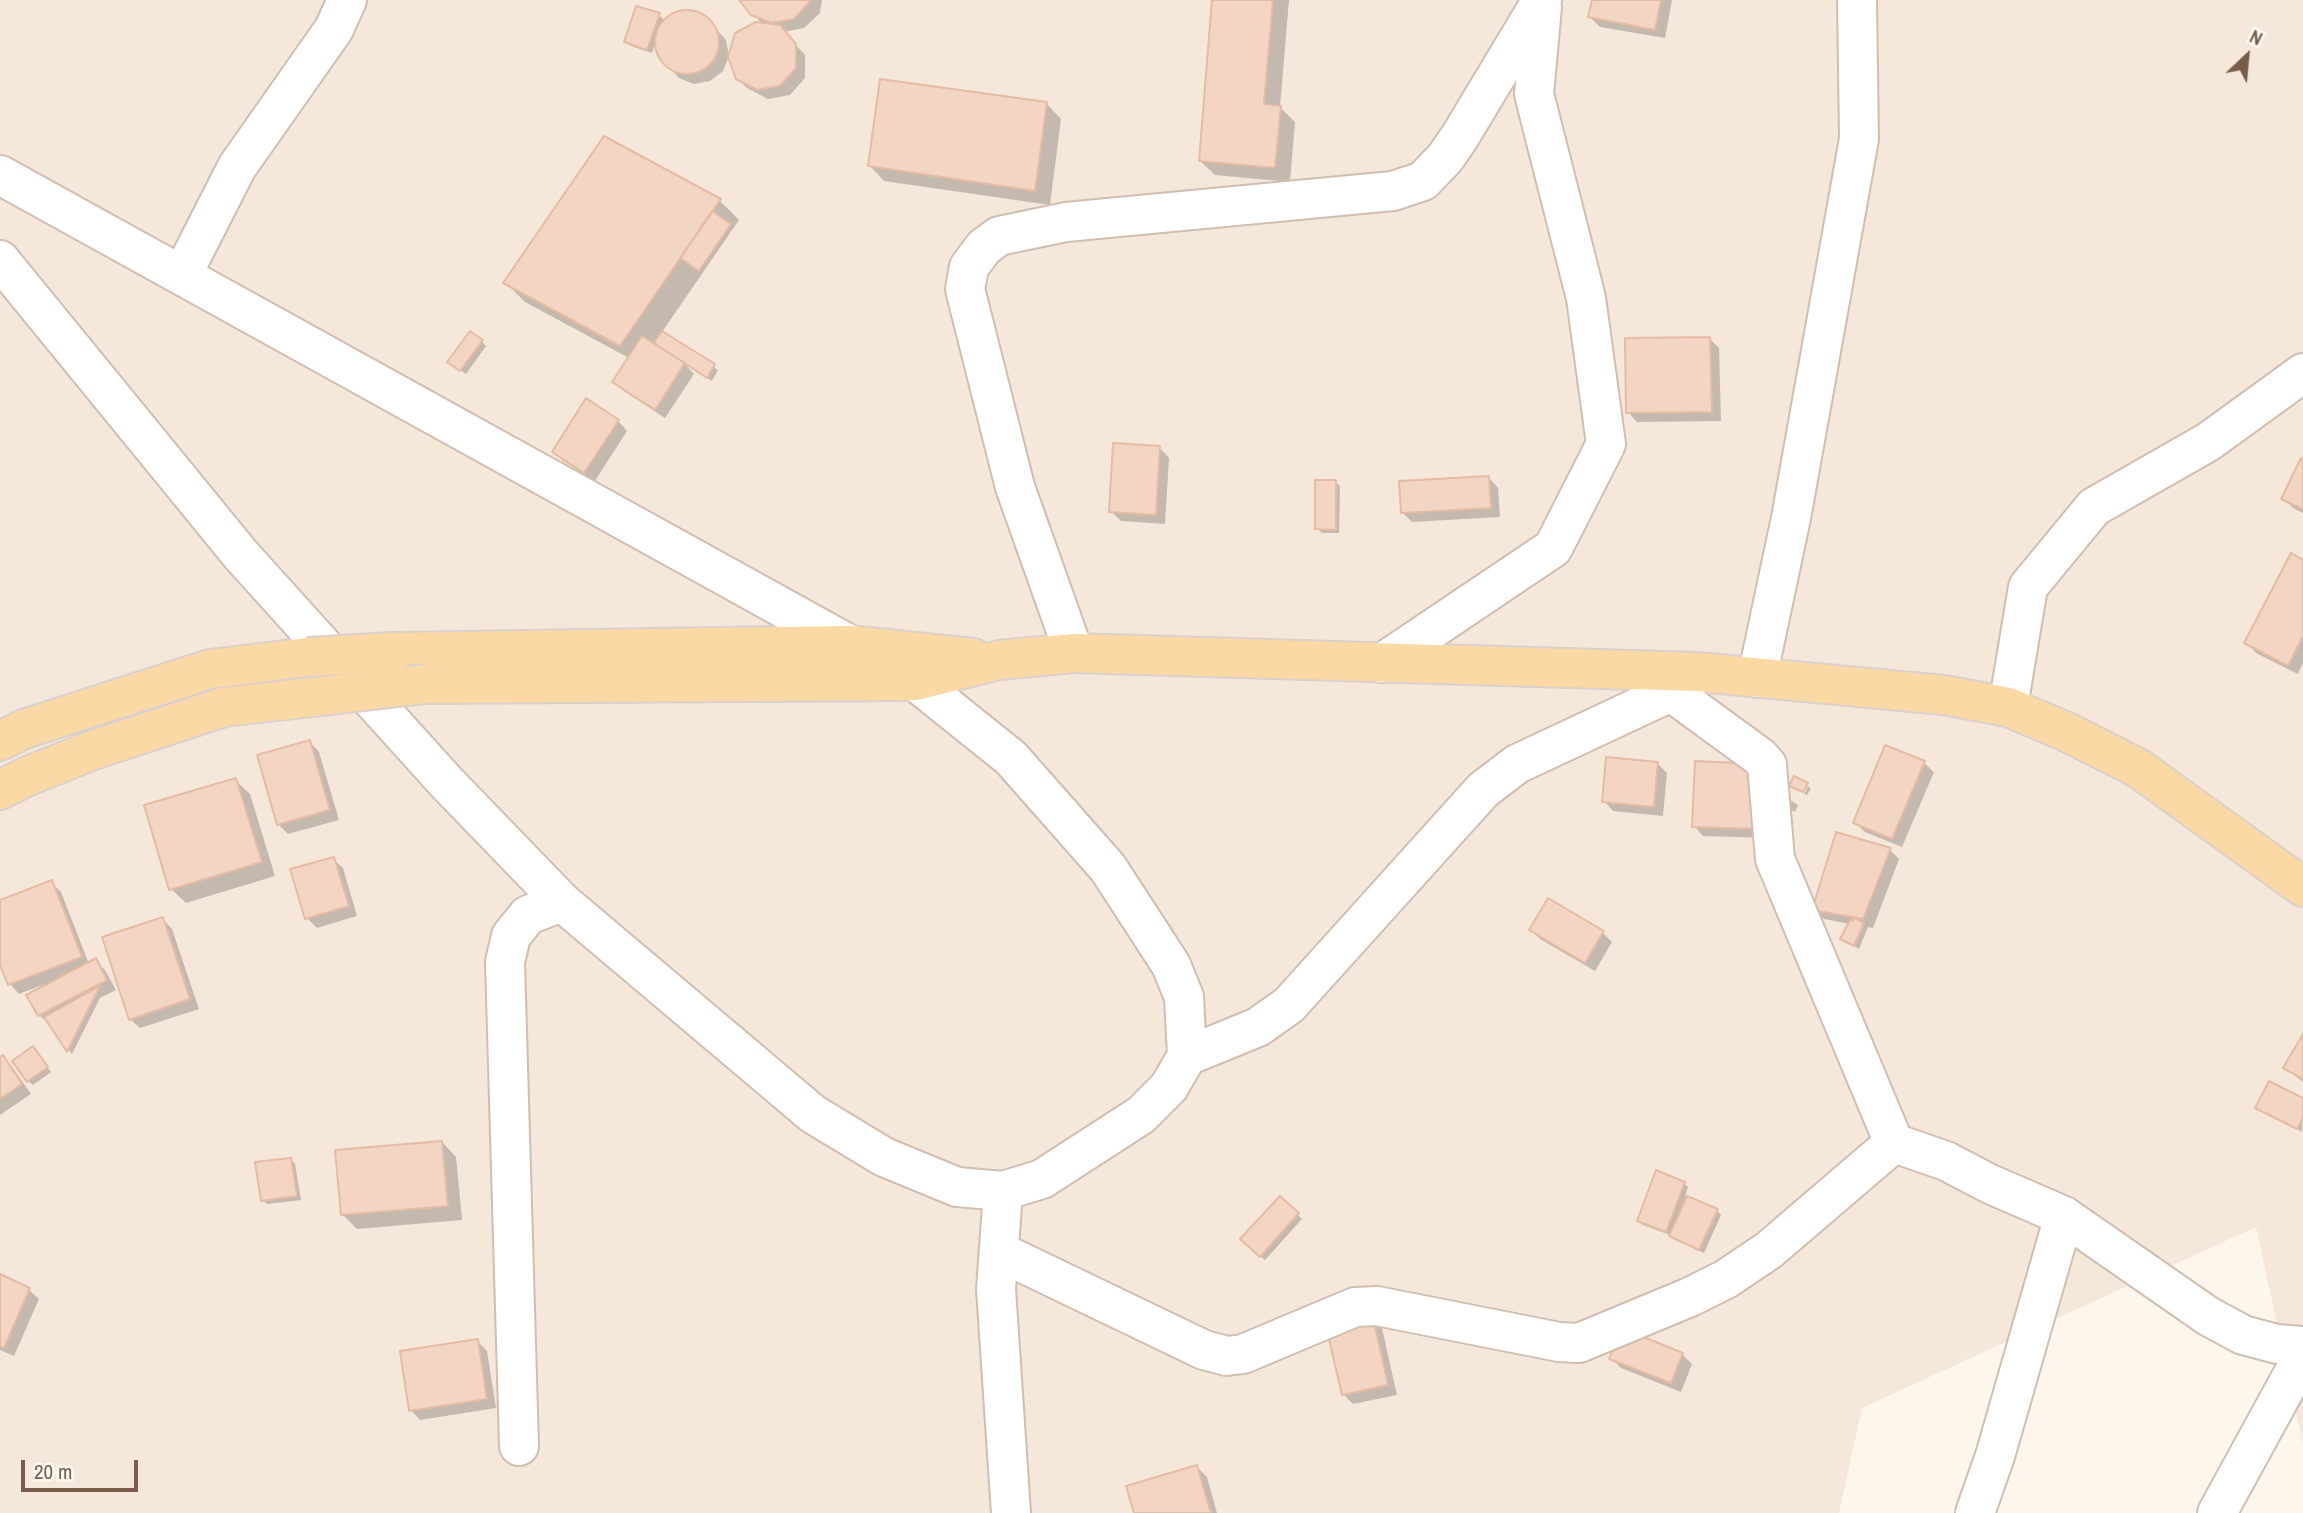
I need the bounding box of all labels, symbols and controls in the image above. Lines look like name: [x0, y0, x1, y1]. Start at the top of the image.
north arrow: [2212, 21, 2282, 91]
text: N: [2245, 23, 2267, 51]
scale bar: [24, 1446, 142, 1490]
text: 20 m: [34, 1457, 72, 1486]

